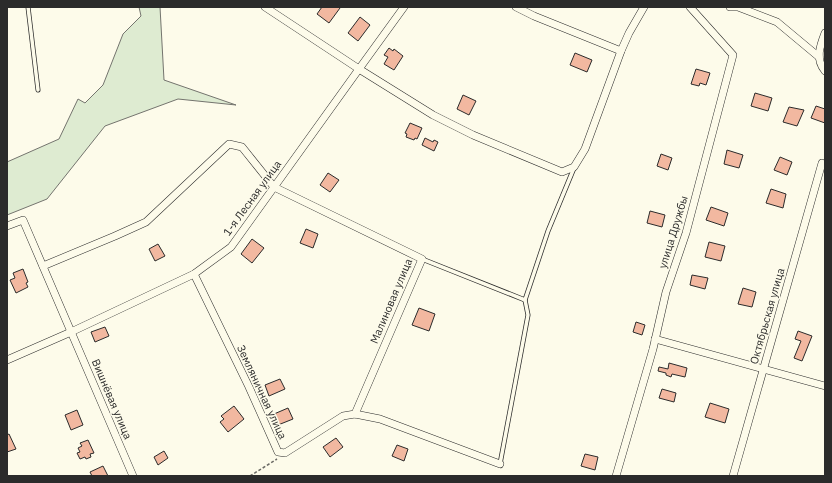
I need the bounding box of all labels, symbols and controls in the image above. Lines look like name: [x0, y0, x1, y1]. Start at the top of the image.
street label: 1-я Лесная улица: [220, 157, 284, 238]
street label: улица Дружбы: [655, 194, 691, 270]
street label: Малиновая улица: [367, 256, 415, 346]
street label: Октябрьская улица: [747, 266, 787, 366]
street label: Земляничная улица: [234, 343, 290, 442]
street label: Вишнёвая улица: [89, 357, 135, 441]

